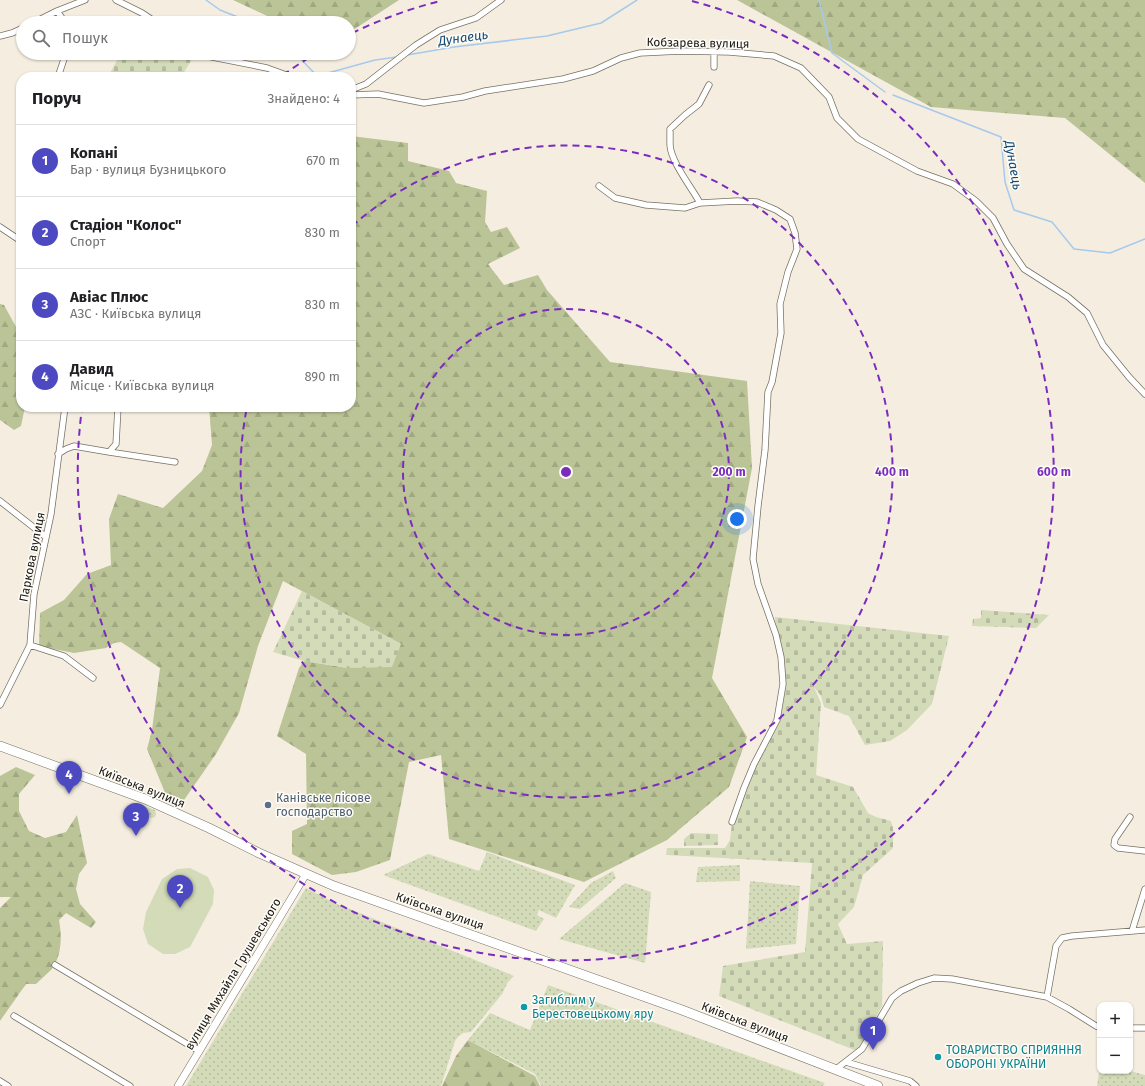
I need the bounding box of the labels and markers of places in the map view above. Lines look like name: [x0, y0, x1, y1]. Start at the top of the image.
centre of rings: [559, 465, 573, 479]
pin: 4: [56, 761, 82, 794]
place label: Канівське лісове господарство: [276, 791, 371, 819]
marker: Канівське лісове господарство: [263, 800, 273, 810]
pin: 3: [123, 803, 149, 836]
pin: 2: [167, 875, 193, 908]
place label: Загиблим у Берестовецькому яру: [532, 993, 653, 1021]
marker: Загиблим у Берестовецькому яру: [519, 1002, 529, 1012]
pin: 1: [860, 1017, 886, 1050]
place label: ТОВАРИСТВО СПРИЯННЯ ОБОРОНІ УКРАЇНИ: [946, 1043, 1082, 1071]
marker: ТОВАРИСТВО СПРИЯННЯ ОБОРОНІ УКРАЇНИ: [933, 1052, 943, 1062]

